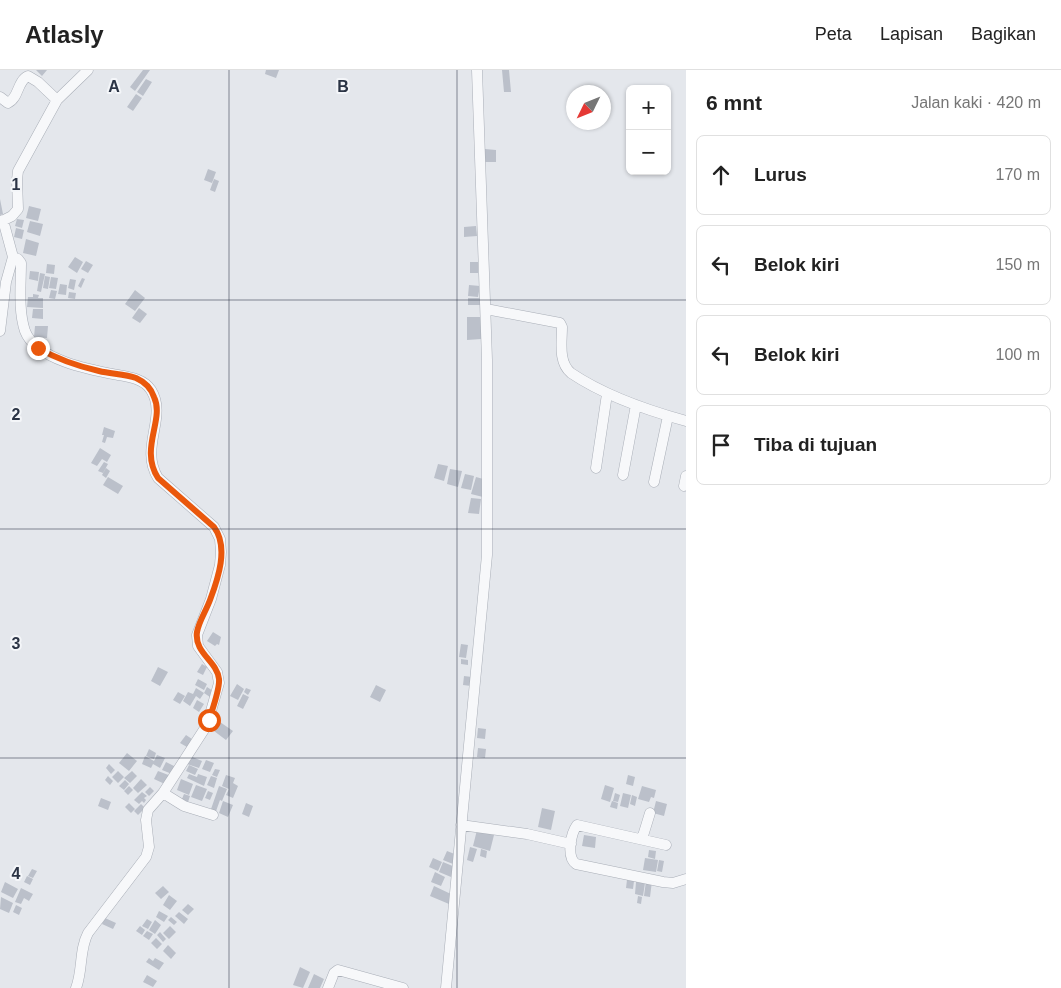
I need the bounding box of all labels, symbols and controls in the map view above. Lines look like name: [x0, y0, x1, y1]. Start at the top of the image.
text: Atlasly: [25, 21, 104, 48]
text: Peta: [815, 24, 852, 44]
text: Lapisan: [880, 24, 943, 44]
text: Bagikan: [971, 24, 1036, 44]
text: A: [108, 78, 120, 95]
text: B: [337, 78, 349, 95]
north arrow: [566, 85, 611, 130]
map controls: [626, 85, 671, 175]
button: +: [626, 85, 671, 130]
text: 6 mnt: [706, 91, 762, 114]
text: Jalan kaki · 420 m: [911, 94, 1041, 111]
button: −: [626, 130, 671, 175]
icon: ahead: [707, 161, 735, 189]
text: Lurus: [754, 164, 807, 185]
text: 170 m: [996, 166, 1040, 183]
text: 1: [12, 176, 21, 193]
icon: left: [707, 251, 735, 279]
text: Belok kiri: [754, 254, 840, 275]
text: 150 m: [996, 256, 1040, 273]
route end: [27, 337, 50, 360]
icon: left: [707, 341, 735, 369]
text: Belok kiri: [754, 344, 840, 365]
text: 100 m: [996, 346, 1040, 363]
text: 2: [12, 406, 21, 423]
icon: arrive: [707, 431, 735, 459]
text: Tiba di tujuan: [754, 434, 877, 455]
text: 3: [12, 635, 21, 652]
route start: [198, 709, 221, 732]
text: 4: [12, 865, 21, 882]

